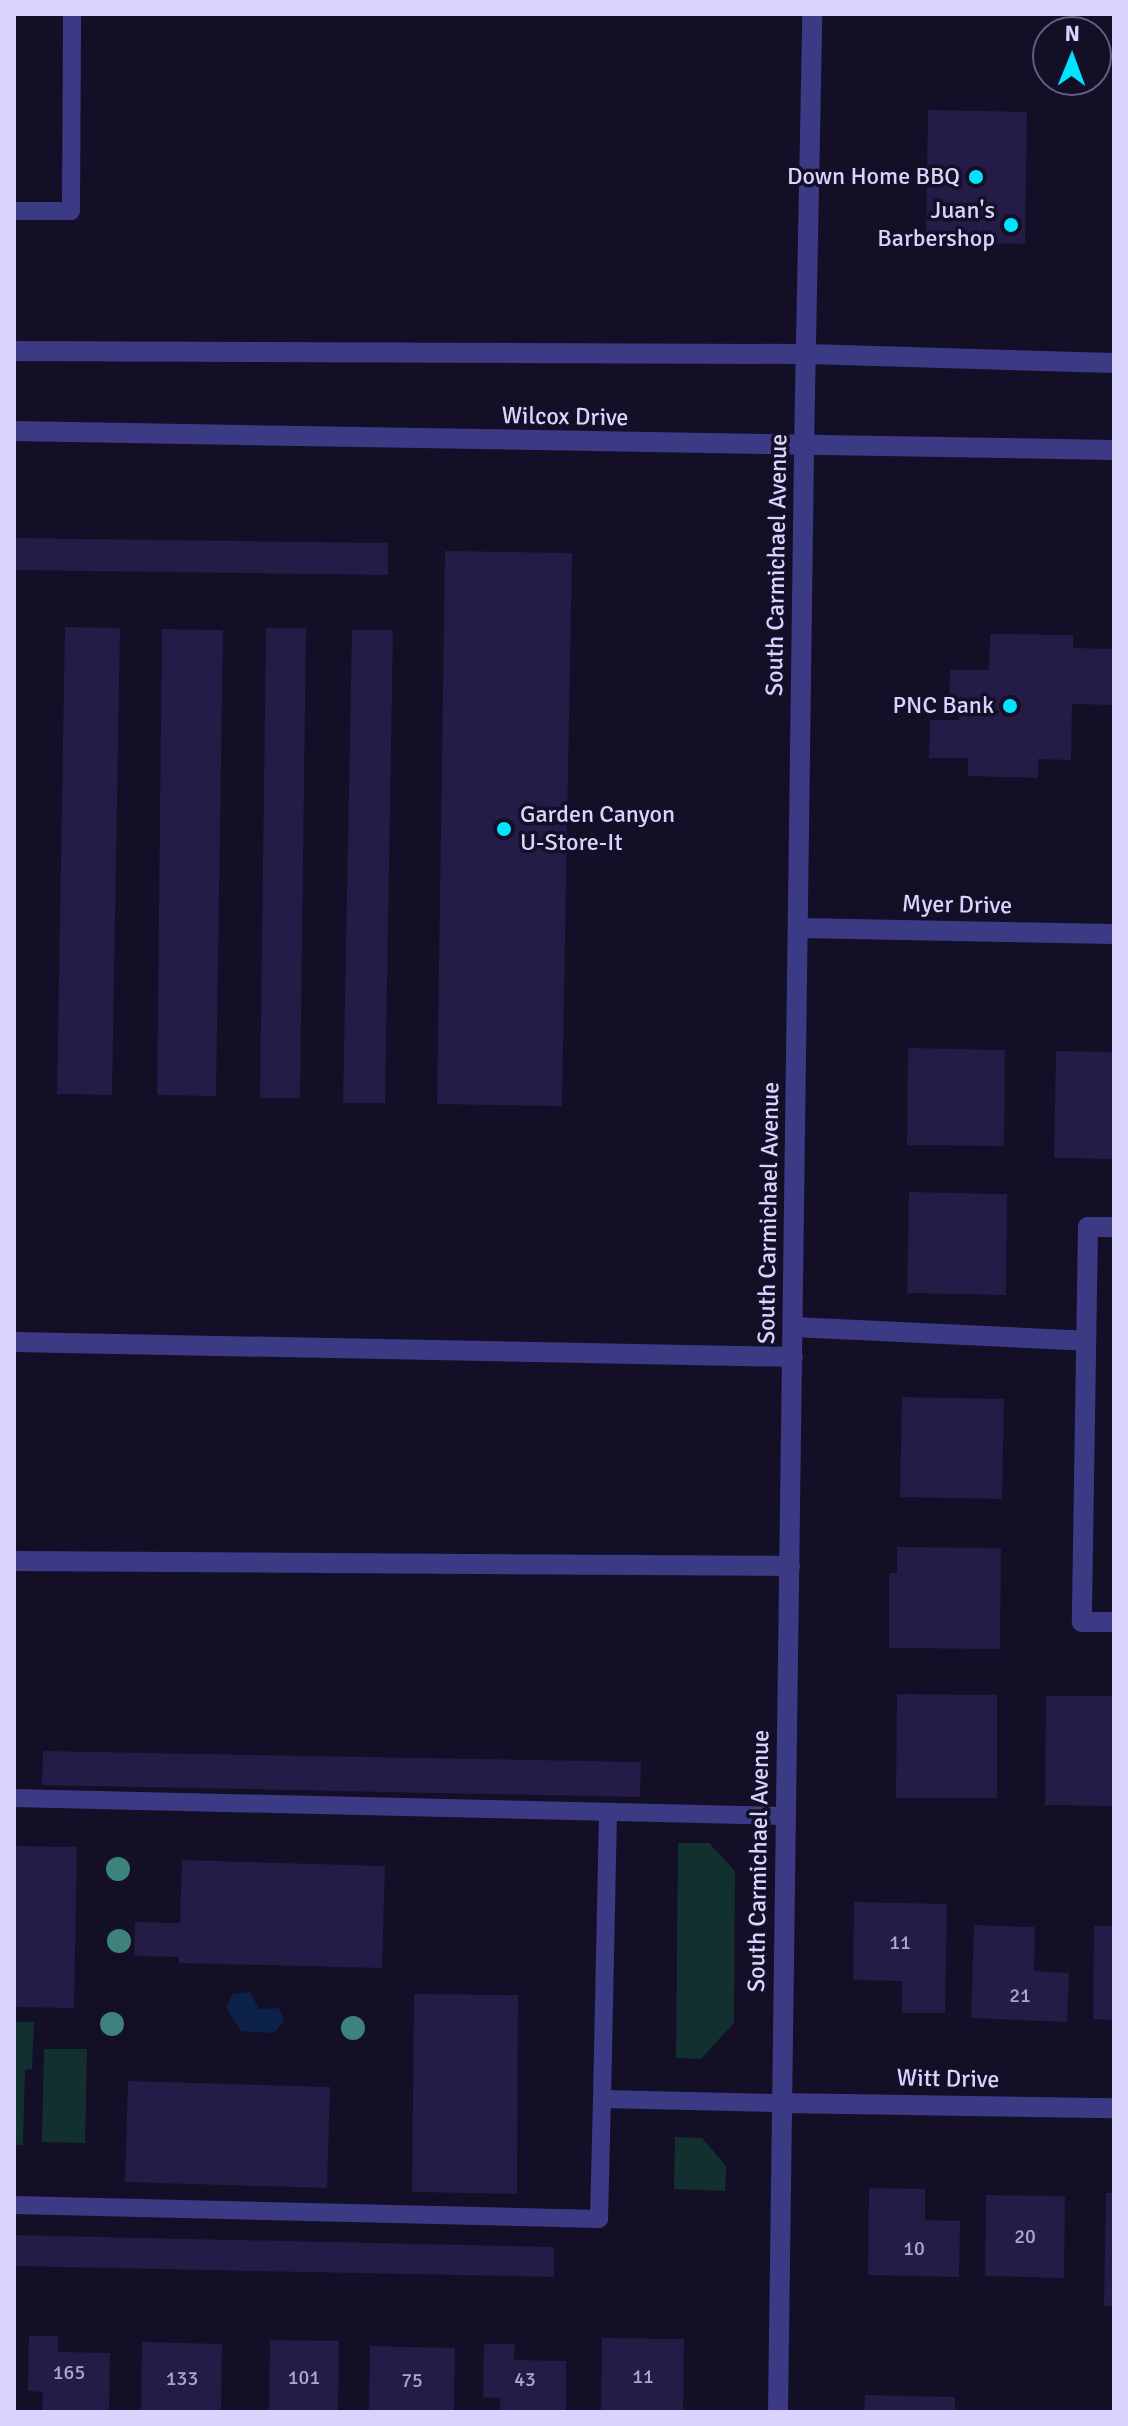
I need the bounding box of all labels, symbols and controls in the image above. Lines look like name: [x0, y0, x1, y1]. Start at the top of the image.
north arrow: [1032, 16, 1112, 96]
text: N: [1065, 20, 1080, 47]
place label: Down Home BBQ: [787, 163, 960, 191]
marker: Down Home BBQ: [967, 168, 985, 186]
place label: Juan's Barbershop: [877, 197, 995, 253]
marker: Juan's Barbershop: [1002, 216, 1020, 234]
street label: Wilcox Drive: [501, 401, 629, 433]
street label: South Carmichael Avenue: [760, 434, 794, 696]
place label: PNC Bank: [892, 692, 994, 720]
marker: PNC Bank: [1001, 697, 1019, 715]
place label: Garden Canyon U-Store-It: [520, 801, 675, 857]
marker: Garden Canyon U-Store-It: [495, 820, 513, 838]
street label: Myer Drive: [902, 890, 1012, 920]
street label: South Carmichael Avenue: [752, 1082, 786, 1344]
street label: South Carmichael Avenue: [742, 1730, 776, 1992]
house number: 11: [889, 1930, 911, 1954]
house number: 21: [1009, 1983, 1031, 2007]
street label: Witt Drive: [896, 2064, 1000, 2094]
house number: 20: [1014, 2224, 1036, 2248]
house number: 10: [903, 2236, 925, 2260]
house number: 165: [53, 2360, 85, 2384]
house number: 11: [632, 2364, 654, 2388]
house number: 101: [288, 2365, 320, 2389]
house number: 133: [166, 2366, 198, 2390]
house number: 43: [514, 2367, 536, 2391]
house number: 75: [401, 2368, 423, 2392]

